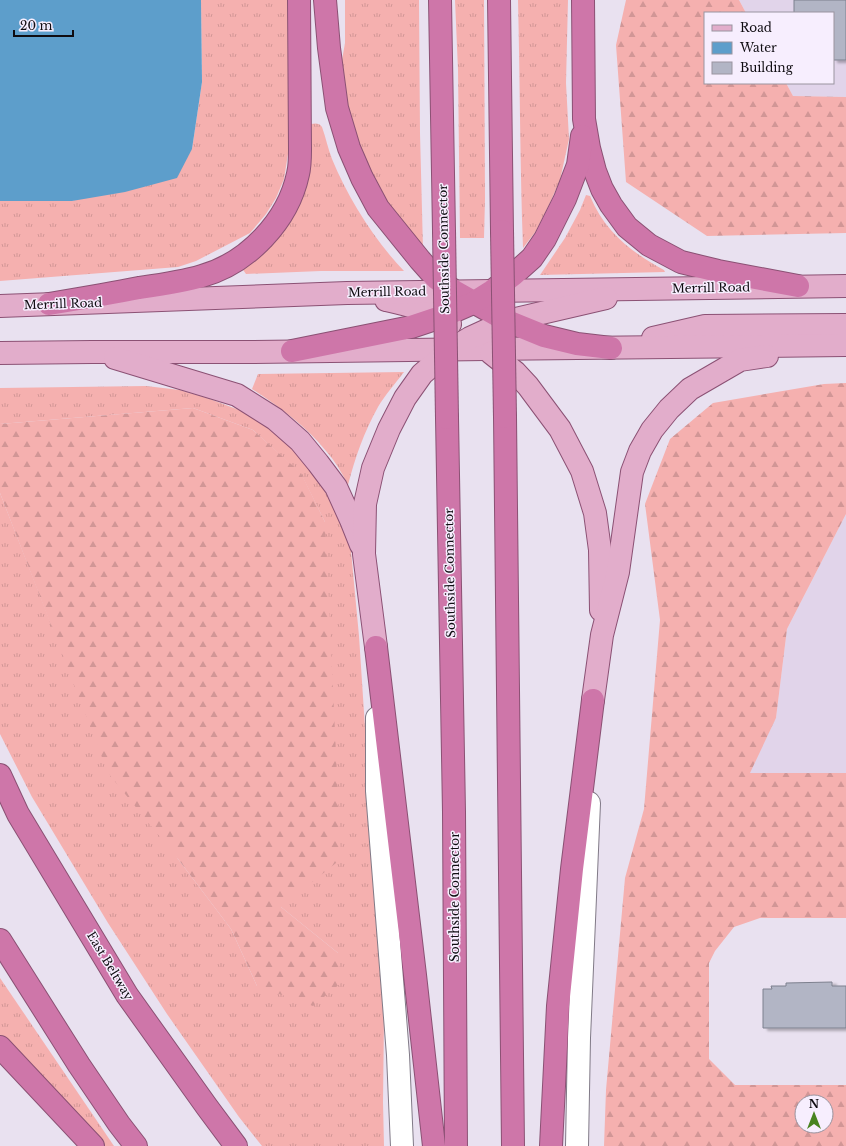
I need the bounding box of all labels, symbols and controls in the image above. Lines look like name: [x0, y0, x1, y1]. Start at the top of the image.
scale bar: [14, 12, 73, 38]
legend: [704, 12, 834, 84]
text: 20 m: [20, 18, 52, 33]
text: Road: [740, 20, 772, 35]
text: Water: [739, 40, 777, 55]
text: Building: [740, 60, 794, 75]
street label: Southside Connector: [435, 184, 452, 314]
street label: Merrill Road: [672, 279, 750, 296]
street label: Merrill Road: [348, 283, 426, 300]
street label: Merrill Road: [24, 295, 102, 312]
street label: Southside Connector: [441, 508, 458, 638]
street label: Southside Connector: [447, 832, 462, 962]
street label: East Beltway: [84, 929, 137, 1003]
north arrow: [794, 1094, 834, 1134]
text: N: [809, 1097, 820, 1111]

